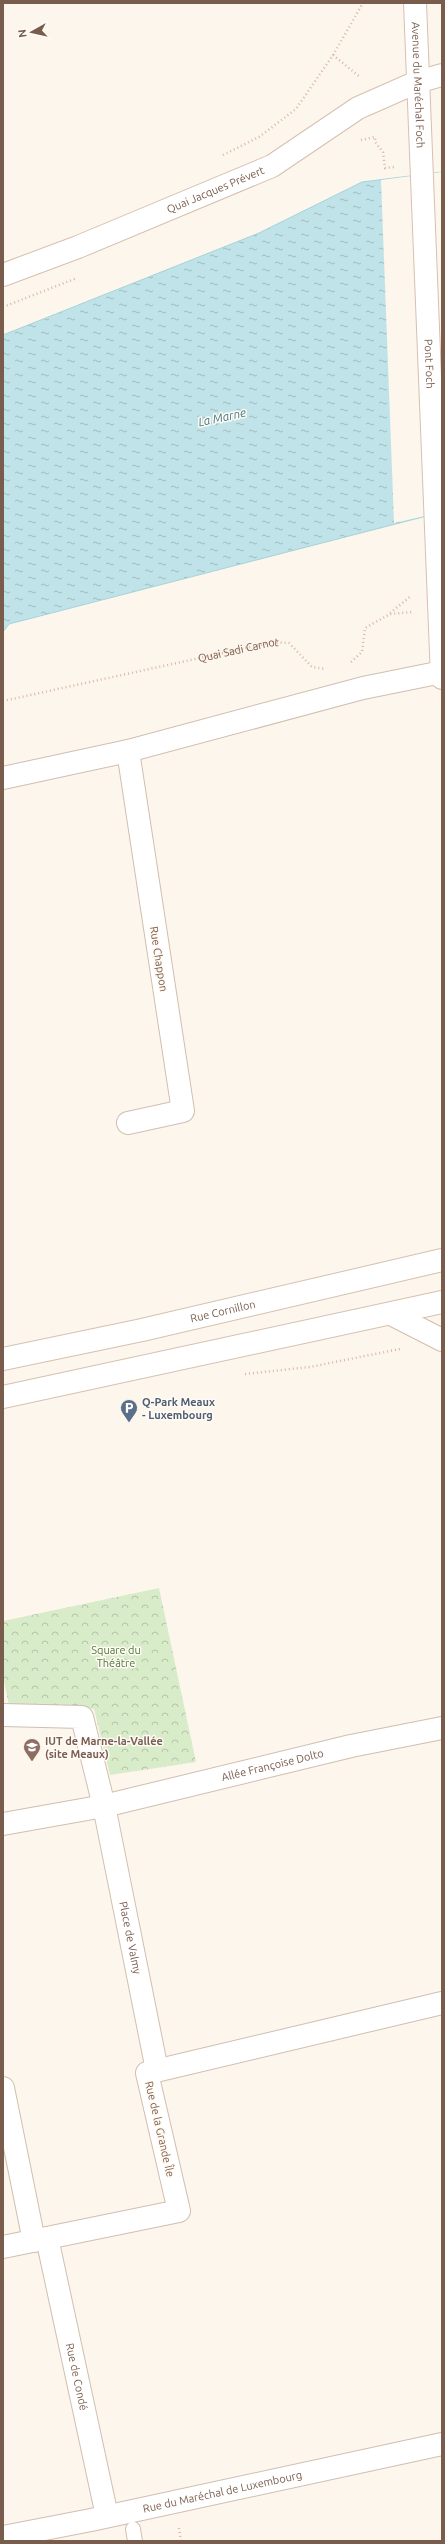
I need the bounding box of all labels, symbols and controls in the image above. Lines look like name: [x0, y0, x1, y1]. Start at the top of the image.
north arrow: [12, 12, 52, 52]
street label: Avenue du Maréchal Foch: [410, 22, 427, 148]
text: N: [16, 28, 29, 38]
street label: Quai Jacques Prévert: [165, 164, 267, 215]
street label: Pont Foch: [422, 339, 436, 389]
water label: La Marne: [197, 406, 247, 428]
street label: Quai Sadi Carnot: [197, 636, 280, 664]
street label: Rue Chappon: [148, 925, 170, 993]
street label: Rue Cornillon: [189, 1298, 257, 1325]
place label: Q-Park Meaux - Luxembourg: [142, 1396, 215, 1421]
parking icon: Q-Park Meaux - Luxembourg: [119, 1398, 139, 1423]
park label: Square du Théâtre: [91, 1644, 141, 1669]
place label: IUT de Marne-la-Vallée (site Meaux): [45, 1735, 163, 1761]
school or university icon: IUT de Marne-la-Vallée (site Meaux): [22, 1737, 42, 1762]
street label: Allée Françoise Dolto: [220, 1747, 325, 1783]
street label: Place de Valmy: [117, 1900, 144, 1976]
street label: Rue de la Grande Île: [143, 2080, 178, 2178]
street label: Rue de Condé: [64, 2342, 90, 2412]
street label: Rue du Maréchal de Luxembourg: [142, 2468, 303, 2515]

